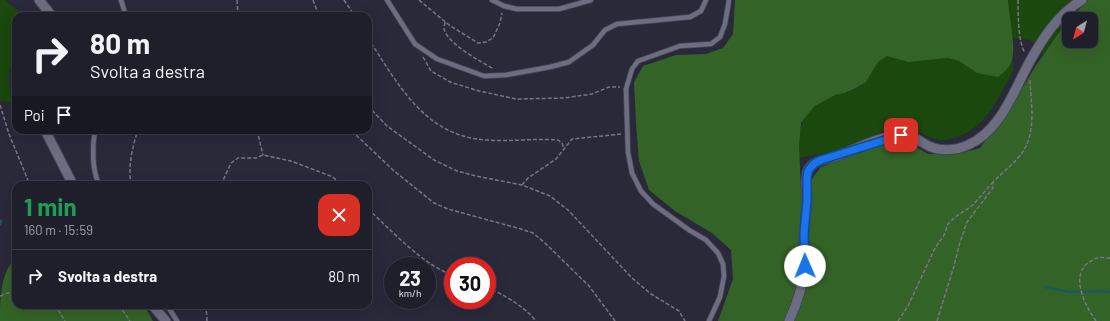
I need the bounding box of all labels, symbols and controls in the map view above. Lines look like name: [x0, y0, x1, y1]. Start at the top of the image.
north arrow: [1062, 12, 1098, 48]
map controls: [1062, 12, 1098, 48]
text: 80 m: [90, 26, 150, 60]
icon: right: [24, 28, 76, 80]
text: Svolta a destra: [90, 60, 205, 82]
icon: arrive: [53, 104, 75, 126]
text: Poi: [24, 106, 45, 124]
pin: [884, 118, 918, 152]
icon: arrive: [890, 124, 912, 146]
text: 1 min: [24, 192, 77, 221]
button: close: [318, 194, 360, 236]
text: 160 m · 15:59: [24, 222, 93, 238]
position arrow: [784, 245, 826, 287]
speed limit sign: 30: [444, 257, 496, 309]
icon: right: [24, 265, 46, 287]
text: 23: [399, 266, 421, 290]
text: Svolta a destra: [58, 267, 157, 285]
text: 80 m: [328, 267, 360, 285]
text: km/h: [399, 287, 421, 299]

